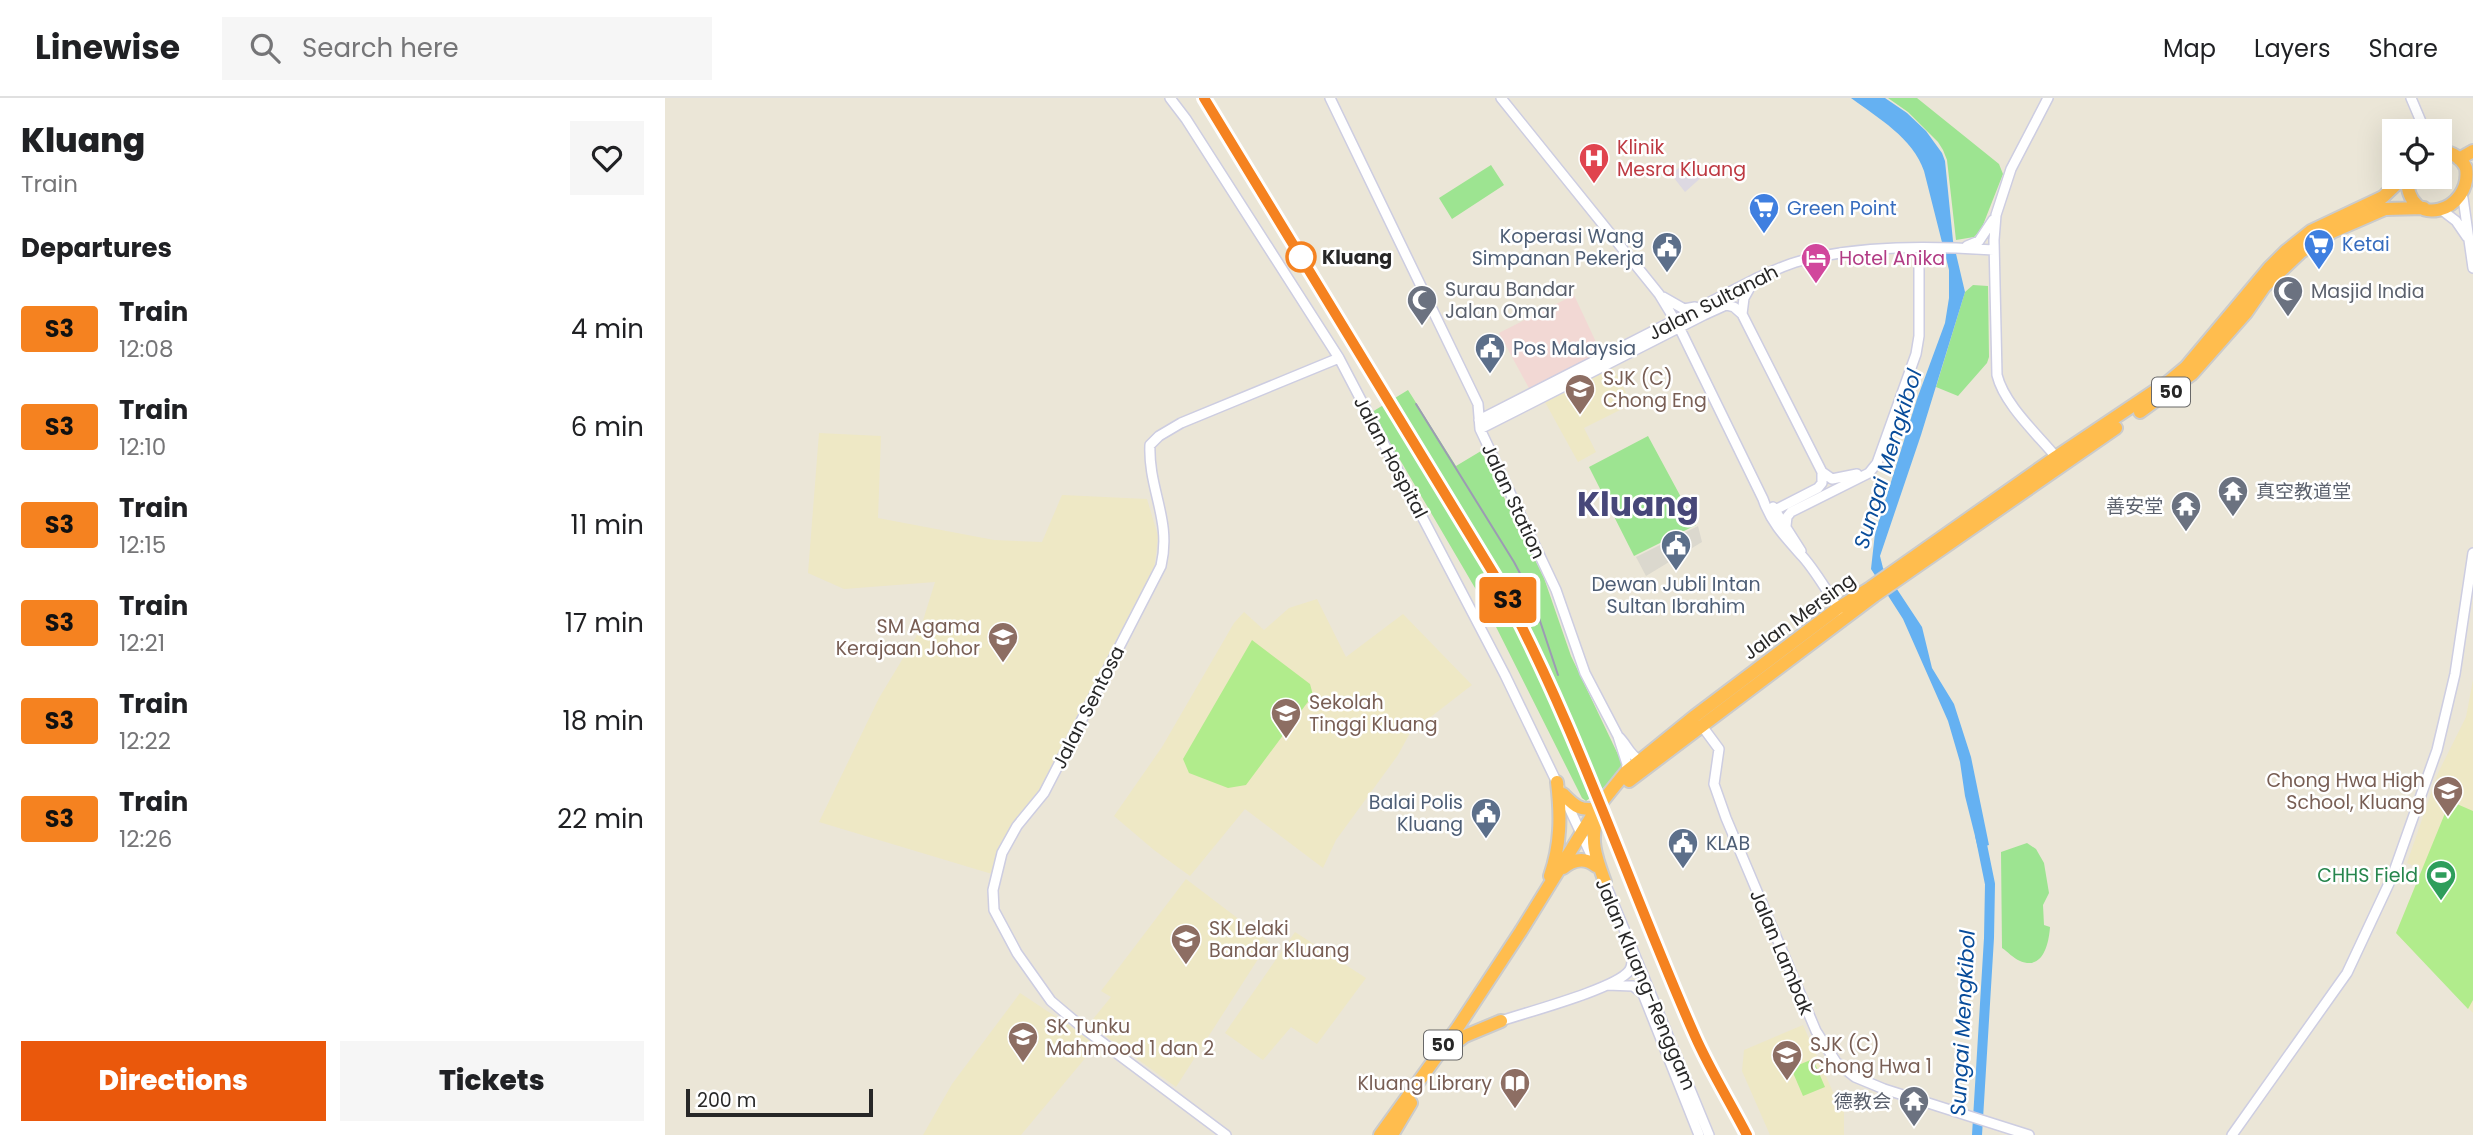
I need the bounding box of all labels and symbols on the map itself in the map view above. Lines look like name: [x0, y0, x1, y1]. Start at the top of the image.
place label: Klinik Mesra Kluang: [1617, 134, 1746, 183]
hospital icon: Klinik Mesra Kluang: [1577, 141, 1611, 185]
supermarket icon: Green Point: [1747, 191, 1781, 235]
place label: Green Point: [1787, 195, 1897, 222]
place label: Koperasi Wang Simpanan Pekerja: [1472, 223, 1644, 272]
supermarket icon: Ketai: [2302, 227, 2336, 271]
public building icon: Koperasi Wang Simpanan Pekerja: [1650, 230, 1684, 274]
place label: Ketai: [2342, 231, 2390, 258]
hotel icon: Hotel Anika: [1799, 241, 1833, 285]
marker: Kluang: [1286, 242, 1316, 272]
place label: Kluang: [1322, 244, 1392, 271]
place label: Hotel Anika: [1839, 245, 1945, 272]
street label: Jalan Sultanah: [1644, 258, 1783, 347]
mosque icon: Masjid India: [2271, 274, 2305, 318]
place label: Surau Bandar Jalan Omar: [1445, 276, 1575, 325]
place label: Masjid India: [2311, 278, 2425, 305]
mosque icon: Surau Bandar Jalan Omar: [1405, 283, 1439, 327]
public building icon: Pos Malaysia: [1473, 331, 1507, 375]
place label: Pos Malaysia: [1513, 335, 1636, 362]
place label: SJK (C) Chong Eng: [1603, 365, 1707, 414]
water label: Sungai Mengkibol: [1846, 365, 1929, 552]
school or university icon: SJK (C) Chong Eng: [1563, 372, 1597, 416]
road number: 50: [2152, 378, 2190, 406]
street label: Jalan Hospital: [1347, 391, 1434, 523]
street label: Jalan Station: [1475, 439, 1552, 563]
temple icon: 真空教道堂: [2216, 474, 2250, 518]
place label: 真空教道堂: [2256, 478, 2351, 505]
district label: Kluang: [1577, 481, 1699, 528]
temple icon: 善安堂: [2169, 489, 2203, 533]
place label: 善安堂: [2106, 493, 2163, 520]
public building icon: Dewan Jubli Intan Sultan Ibrahim: [1659, 528, 1693, 572]
street label: Jalan Mersing: [1738, 567, 1861, 666]
place label: Dewan Jubli Intan Sultan Ibrahim: [1591, 571, 1761, 620]
line badge: S3: [1477, 577, 1539, 623]
place label: SM Agama Kerajaan Johor: [836, 613, 980, 662]
school or university icon: SM Agama Kerajaan Johor: [986, 620, 1020, 664]
street label: Jalan Sentosa: [1046, 641, 1131, 773]
place label: Sekolah Tinggi Kluang: [1309, 689, 1438, 738]
school or university icon: Sekolah Tinggi Kluang: [1269, 696, 1303, 740]
place label: Chong Hwa High School, Kluang: [2266, 767, 2425, 816]
school or university icon: Chong Hwa High School, Kluang: [2431, 774, 2465, 818]
place label: Balai Polis Kluang: [1369, 789, 1463, 838]
public building icon: Balai Polis Kluang: [1469, 796, 1503, 840]
public building icon: KLAB: [1666, 826, 1700, 870]
place label: KLAB: [1706, 830, 1750, 857]
sports icon: CHHS Field: [2424, 858, 2458, 902]
place label: CHHS Field: [2317, 862, 2418, 889]
street label: Jalan Kluang-Renggam: [1589, 874, 1702, 1094]
street label: Jalan Lambak: [1743, 885, 1820, 1019]
place label: SK Lelaki Bandar Kluang: [1209, 915, 1350, 964]
school or university icon: SK Lelaki Bandar Kluang: [1169, 922, 1203, 966]
water label: Sungai Mengkibol: [1943, 928, 1982, 1117]
place label: SK Tunku Mahmood 1 dan 2: [1046, 1013, 1214, 1062]
school or university icon: SK Tunku Mahmood 1 dan 2: [1006, 1020, 1040, 1064]
road number: 50: [1424, 1030, 1462, 1060]
place label: SJK (C) Chong Hwa 1: [1810, 1031, 1932, 1080]
school or university icon: SJK (C) Chong Hwa 1: [1770, 1038, 1804, 1082]
library icon: Kluang Library: [1498, 1066, 1532, 1110]
place label: Kluang Library: [1357, 1070, 1492, 1097]
temple icon: 德教会: [1897, 1084, 1931, 1128]
scale bar: [686, 1086, 873, 1118]
place label: 德教会: [1834, 1088, 1891, 1115]

